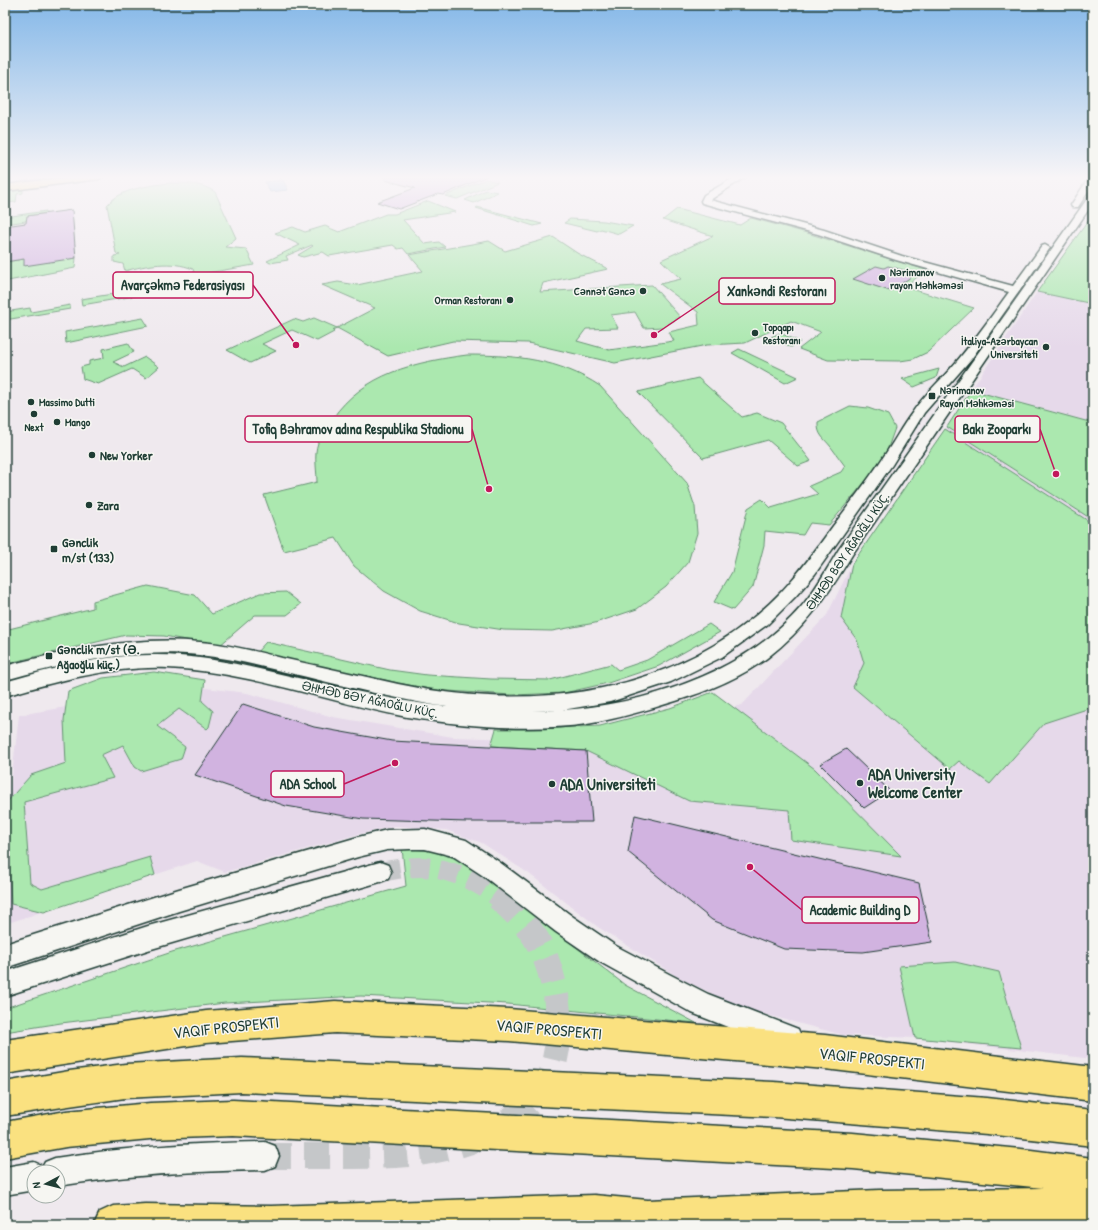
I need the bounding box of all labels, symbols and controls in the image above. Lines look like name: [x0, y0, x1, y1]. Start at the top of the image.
place label: Nərimanov rayon Məhkəməsi: [890, 265, 963, 293]
callout: Avarçəkmə Federasiyası: [113, 272, 253, 298]
marker: Nərimanov rayon Məhkəməsi: [877, 273, 887, 283]
text: Avarçəkmə Federasiyası: [121, 275, 245, 296]
callout: Xankəndi Restoranı: [719, 278, 835, 304]
text: Xankəndi Restoranı: [727, 281, 827, 300]
place label: Cənnət Gəncə: [574, 284, 635, 298]
marker: Cənnət Gəncə: [638, 286, 648, 296]
place label: Orman Restoranı: [435, 293, 502, 307]
marker: Orman Restoranı: [505, 295, 515, 305]
place label: Topqapı Restoranı: [762, 320, 801, 347]
marker: Topqapı Restoranı: [750, 328, 760, 338]
place label: İtaliya-Azərbaycan Universiteti: [961, 334, 1038, 361]
marker: İtaliya-Azərbaycan Universiteti: [1041, 342, 1051, 352]
place label: Nərimanov Rayon Məhkəməsi: [940, 383, 1014, 411]
marker: Nərimanov Rayon Məhkəməsi: [927, 391, 937, 401]
place label: Massimo Dutti: [39, 395, 95, 409]
marker: Massimo Dutti: [26, 397, 36, 407]
marker: Next: [29, 409, 39, 419]
place label: Mango: [65, 415, 91, 430]
callout: Tofiq Bəhramov adına Respublika Stadionu: [245, 416, 472, 442]
callout: Bakı Zooparkı: [955, 416, 1040, 442]
marker: Mango: [52, 417, 62, 427]
text: Tofiq Bəhramov adına Respublika Stadionu: [251, 419, 464, 440]
text: Bakı Zooparkı: [963, 419, 1031, 440]
place label: Next: [25, 420, 45, 434]
place label: New Yorker: [100, 446, 154, 464]
marker: New Yorker: [87, 450, 97, 460]
street label: ƏHMƏD BƏY AĞAOĞLU KÜÇ.: [801, 488, 893, 614]
place label: Zara: [97, 496, 120, 514]
marker: Zara: [84, 500, 94, 510]
place label: Gənclik m/st (133): [62, 533, 115, 566]
marker: Gənclik m/st (133): [49, 544, 59, 554]
place label: Gənclik m/st (Ə. Ağaoğlu küç.): [57, 640, 140, 674]
marker: Gənclik m/st (Ə. Ağaoğlu küç.): [44, 651, 54, 661]
street label: ƏHMƏD BƏY AĞAOĞLU KÜÇ.: [300, 676, 440, 722]
place label: ADA University Welcome Center: [868, 763, 963, 803]
callout: ADA School: [271, 771, 344, 797]
place label: ADA Universiteti: [560, 773, 656, 795]
text: ADA School: [280, 774, 336, 793]
marker: ADA University Welcome Center: [855, 778, 865, 788]
marker: ADA Universiteti: [547, 779, 557, 789]
callout: Academic Building D: [802, 897, 919, 923]
text: Academic Building D: [810, 900, 911, 921]
street label: VAQIF PROSPEKTI: [172, 1011, 280, 1043]
street label: VAQIF PROSPEKTI: [495, 1013, 603, 1045]
street label: VAQIF PROSPEKTI: [818, 1042, 926, 1074]
north arrow: [26, 1164, 66, 1204]
text: N: [29, 1181, 43, 1189]

